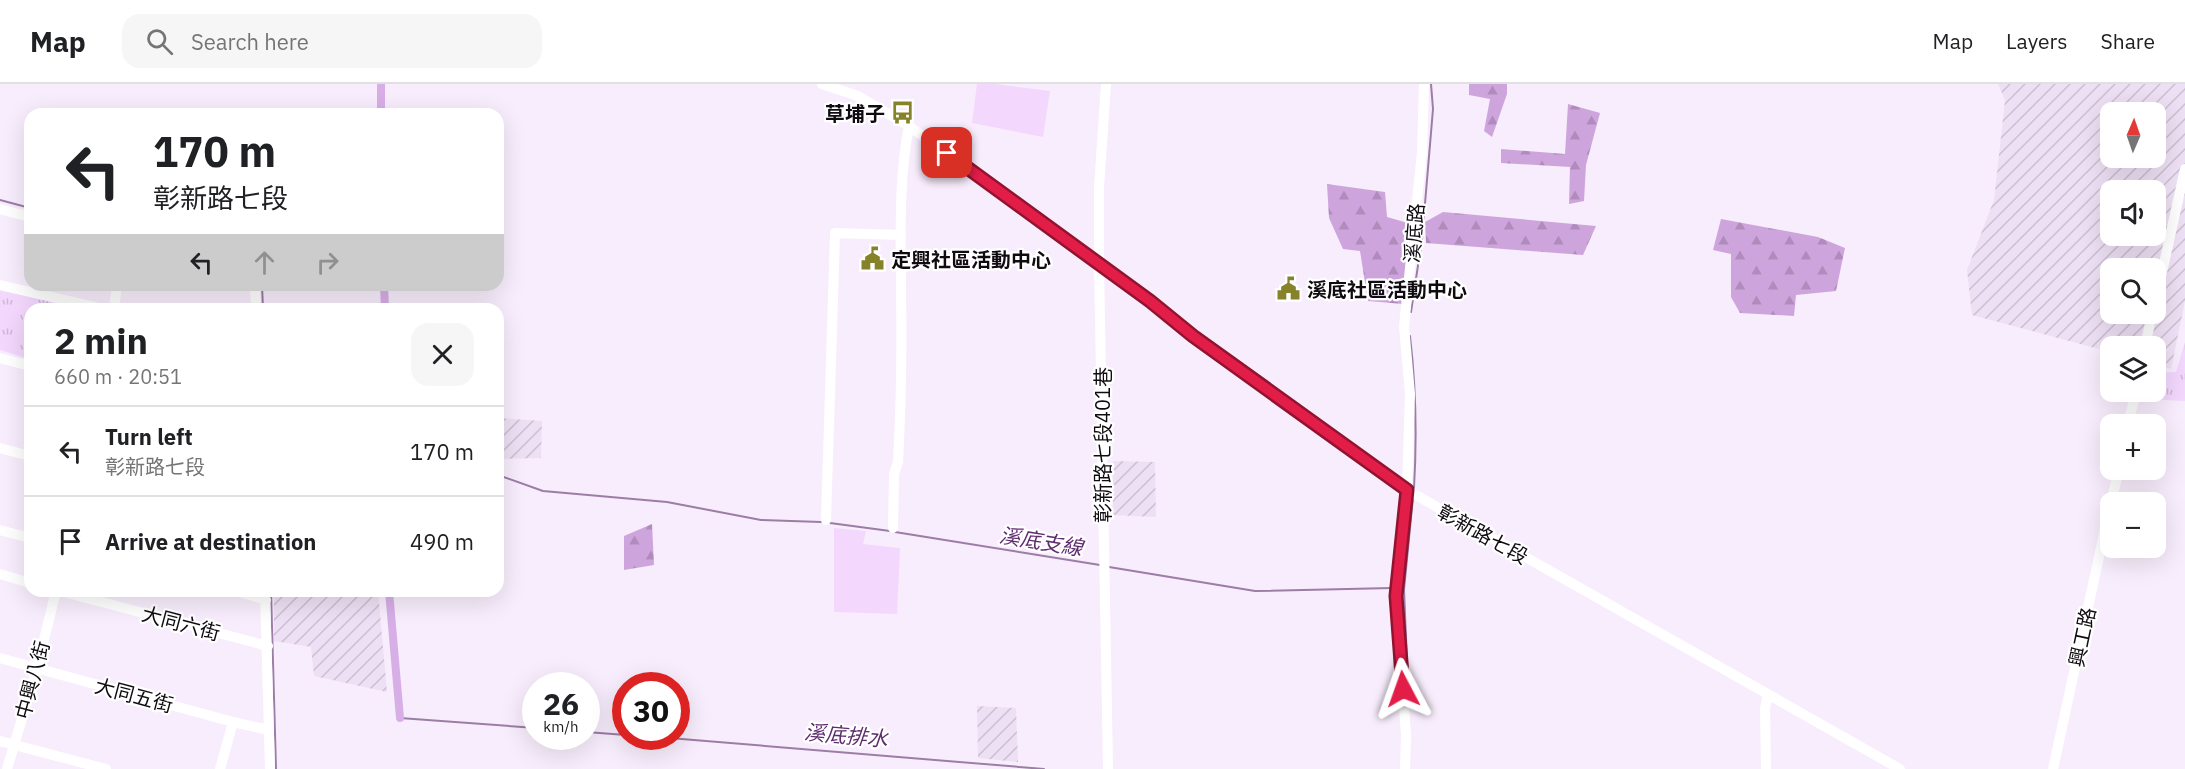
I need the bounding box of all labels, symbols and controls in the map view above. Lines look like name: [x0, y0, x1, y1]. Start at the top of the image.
search box: [122, 14, 542, 68]
text: Map: [30, 23, 86, 60]
icon: search: [143, 25, 176, 58]
text: Search here: [191, 27, 309, 56]
text: Map: [1933, 27, 1973, 55]
text: Layers: [2006, 27, 2068, 55]
text: Share: [2101, 27, 2155, 55]
place label: 草埔子: [825, 100, 885, 127]
bus stop icon: 草埔子: [890, 100, 916, 126]
north arrow: [2100, 102, 2166, 168]
map controls: [2100, 102, 2166, 558]
text: 170 m: [153, 124, 276, 179]
pin: [921, 127, 972, 178]
icon: left: [54, 132, 132, 210]
icon: arrive: [930, 136, 963, 169]
text: 彰新路七段: [153, 180, 288, 215]
button: sound: [2100, 180, 2166, 246]
street label: 溪底路: [1398, 202, 1430, 264]
icon: left: [185, 246, 218, 279]
icon: ahead: [248, 246, 281, 279]
icon: right: [311, 246, 344, 279]
public building icon: 定興社區活動中心: [860, 246, 886, 272]
place label: 定興社區活動中心: [891, 246, 1051, 273]
button: search: [2100, 258, 2166, 324]
public building icon: 溪底社區活動中心: [1276, 276, 1302, 302]
place label: 溪底社區活動中心: [1307, 276, 1467, 303]
text: 2 min: [54, 317, 148, 364]
button: close: [411, 323, 474, 386]
button: layers: [2100, 336, 2166, 402]
text: 660 m · 20:51: [54, 363, 182, 390]
street label: 彰新路七段401巷: [1089, 367, 1116, 523]
button: +: [2100, 414, 2166, 480]
text: Turn left: [105, 422, 193, 451]
icon: left: [54, 435, 87, 468]
text: 170 m: [410, 437, 474, 466]
text: 彰新路七段: [105, 453, 205, 480]
button: −: [2100, 492, 2166, 558]
street label: 彰新路七段: [1433, 498, 1533, 570]
water label: 溪底支線: [997, 521, 1087, 562]
icon: arrive: [54, 525, 87, 558]
text: Arrive at destination: [105, 527, 316, 556]
text: 490 m: [410, 527, 474, 556]
street label: 大同六街: [139, 600, 223, 646]
street label: 興工路: [2063, 605, 2101, 669]
street label: 中興八街: [9, 638, 55, 722]
position arrow: [1371, 657, 1435, 721]
street label: 大同五街: [92, 672, 176, 718]
speed limit sign: 30: [612, 672, 690, 750]
text: 26: [543, 684, 579, 723]
text: km/h: [543, 717, 579, 736]
water label: 溪底排水: [803, 717, 890, 753]

